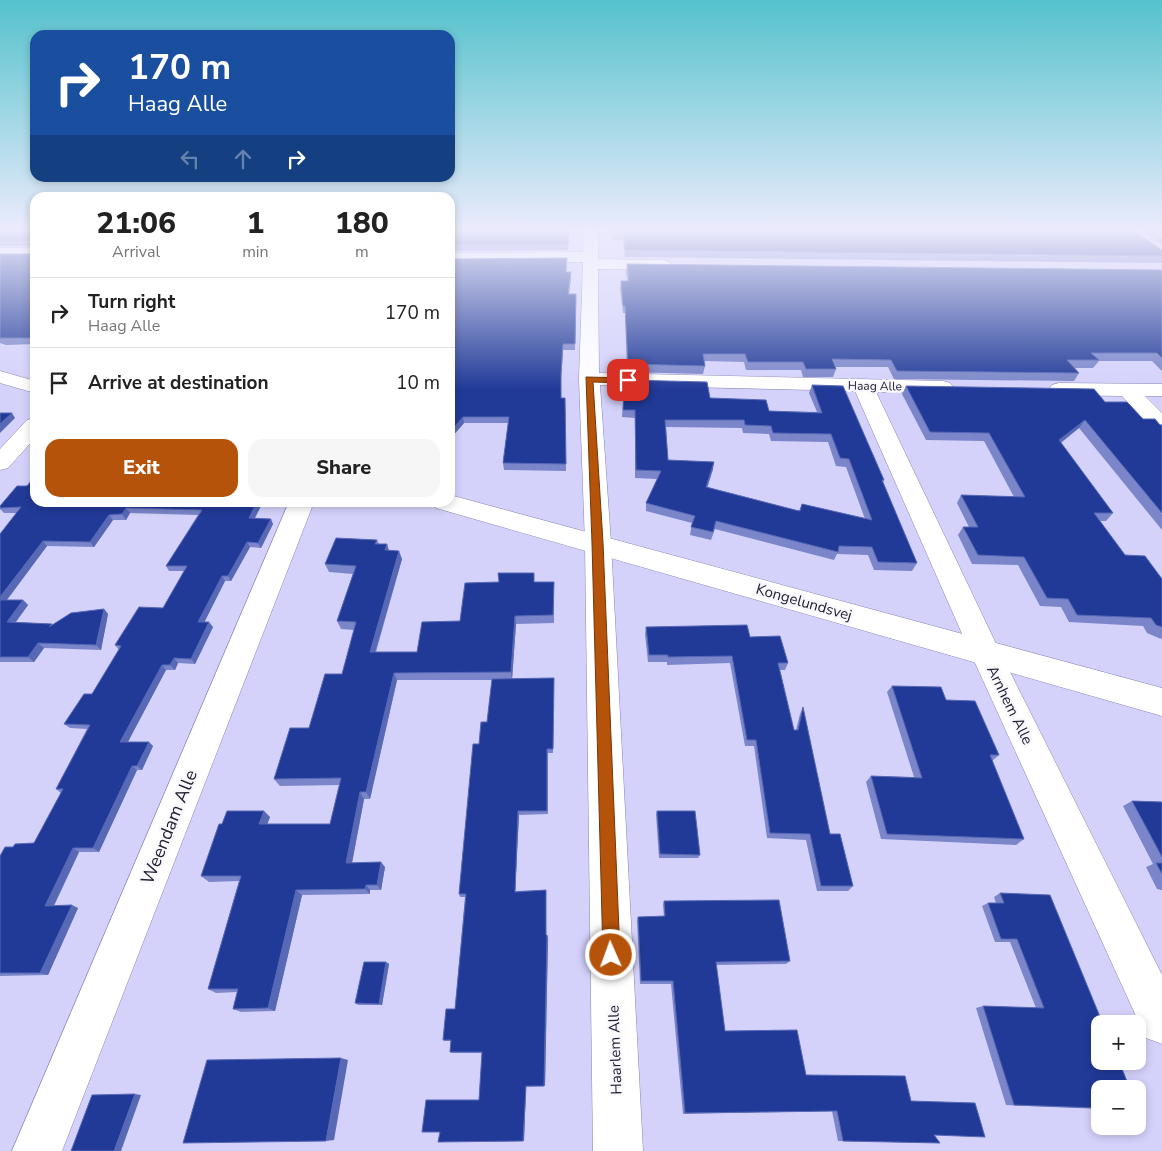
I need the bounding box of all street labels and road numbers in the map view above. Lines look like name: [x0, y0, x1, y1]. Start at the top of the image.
street label: Haag Alle: [848, 378, 902, 394]
street label: Kongelundsvej: [754, 579, 854, 625]
street label: Arnhem Alle: [982, 662, 1038, 748]
street label: Weendam Alle: [135, 766, 203, 888]
street label: Haarlem Alle: [603, 1005, 627, 1095]

